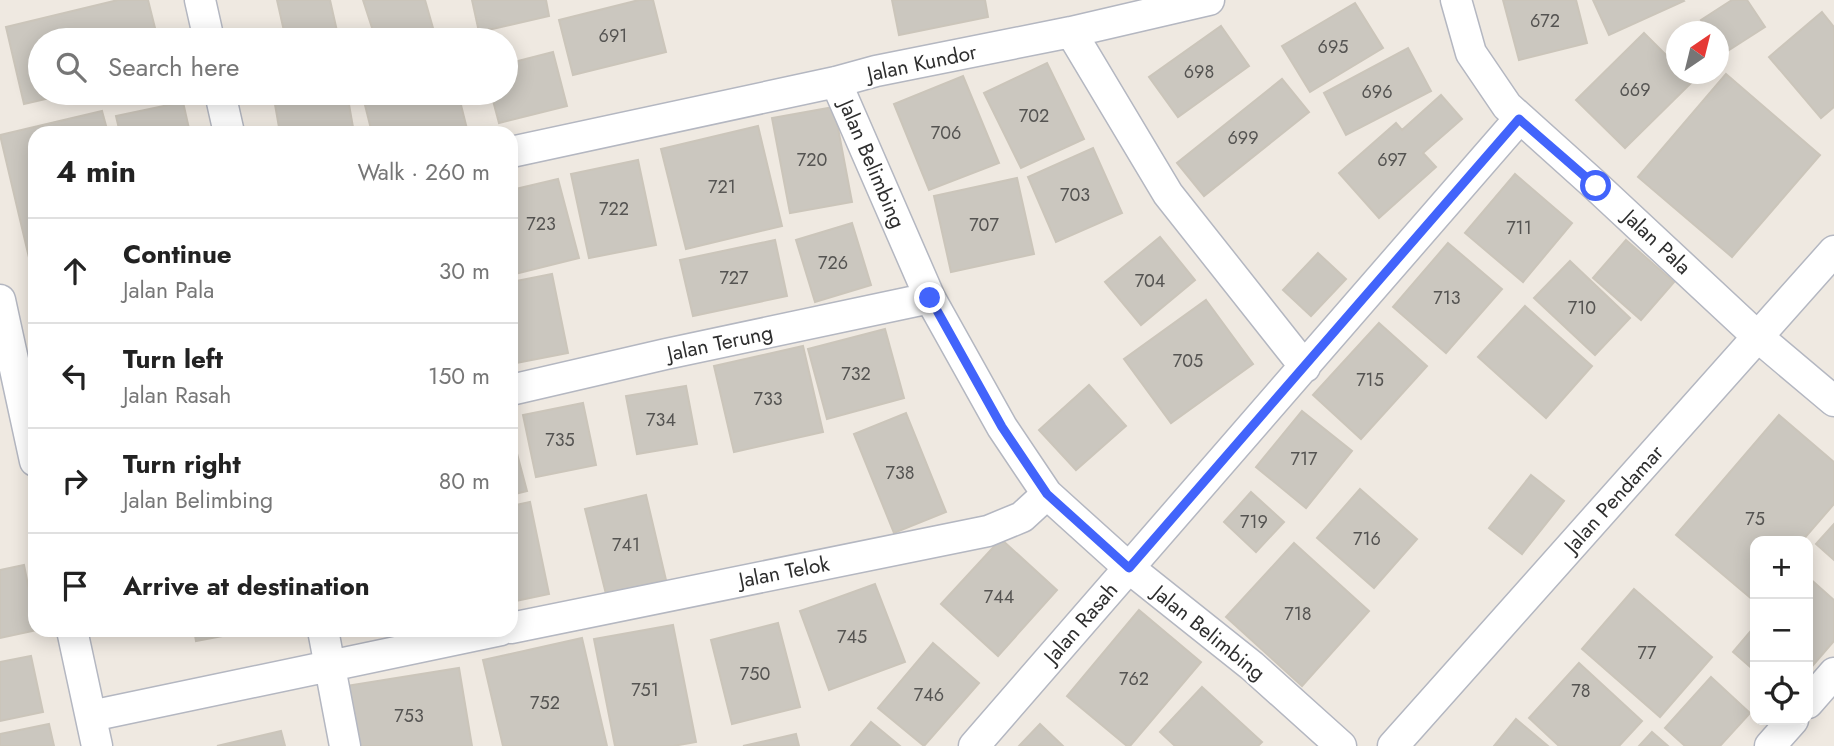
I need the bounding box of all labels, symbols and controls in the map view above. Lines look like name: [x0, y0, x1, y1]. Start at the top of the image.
house number: 672: [1530, 8, 1560, 34]
north arrow: [1666, 21, 1729, 84]
house number: 691: [599, 23, 627, 49]
search box: [28, 28, 518, 105]
house number: 695: [1318, 34, 1348, 60]
street label: Jalan Kundor: [861, 37, 980, 90]
icon: search: [52, 48, 90, 86]
text: Search here: [108, 48, 240, 86]
house number: 698: [1184, 59, 1214, 85]
house number: 669: [1619, 77, 1651, 103]
house number: 696: [1361, 79, 1393, 105]
street label: Jalan Belimbing: [830, 92, 913, 233]
house number: 702: [1019, 103, 1049, 129]
house number: 706: [931, 120, 961, 146]
house number: 699: [1227, 125, 1259, 151]
house number: 720: [797, 147, 827, 173]
house number: 697: [1377, 147, 1407, 173]
text: 4 min: [56, 150, 136, 193]
text: Walk · 260 m: [357, 155, 490, 189]
route start: [1580, 170, 1611, 201]
house number: 721: [708, 174, 736, 200]
house number: 703: [1060, 182, 1090, 208]
house number: 722: [599, 196, 629, 222]
street label: Jalan Pala: [1614, 201, 1698, 281]
house number: 723: [526, 211, 556, 237]
house number: 707: [969, 212, 999, 238]
house number: 711: [1506, 215, 1532, 241]
text: Continue: [123, 235, 232, 273]
house number: 726: [818, 250, 848, 276]
icon: ahead: [56, 252, 94, 290]
text: 30 m: [439, 254, 490, 288]
house number: 727: [719, 265, 749, 291]
house number: 704: [1135, 268, 1165, 294]
text: Jalan Pala: [123, 273, 214, 307]
route end: [914, 282, 945, 313]
house number: 713: [1433, 285, 1461, 311]
house number: 710: [1568, 295, 1596, 321]
street label: Jalan Terung: [662, 317, 776, 369]
text: Turn left: [123, 340, 223, 378]
house number: 705: [1173, 348, 1203, 374]
icon: left: [56, 357, 94, 395]
text: 150 m: [428, 359, 490, 393]
house number: 732: [841, 361, 871, 387]
house number: 715: [1356, 367, 1384, 393]
text: Jalan Rasah: [123, 378, 231, 412]
house number: 733: [753, 386, 783, 412]
house number: 734: [646, 407, 676, 433]
house number: 735: [545, 427, 575, 453]
street label: Jalan Pendamar: [1555, 438, 1671, 562]
text: Turn right: [123, 445, 241, 483]
house number: 717: [1291, 446, 1318, 472]
house number: 738: [885, 460, 915, 486]
icon: right: [56, 462, 94, 500]
text: 80 m: [439, 464, 490, 498]
text: Jalan Belimbing: [123, 483, 273, 517]
house number: 75: [1745, 506, 1765, 532]
house number: 719: [1240, 509, 1268, 535]
house number: 716: [1353, 526, 1381, 552]
house number: 741: [612, 532, 640, 558]
map controls: [1750, 536, 1813, 725]
button: +: [1750, 536, 1813, 599]
street label: Jalan Telok: [733, 548, 832, 596]
icon: arrive: [56, 567, 94, 605]
text: Arrive at destination: [123, 567, 370, 605]
street label: Jalan Rasah: [1035, 576, 1125, 672]
street label: Jalan Belimbing: [1144, 576, 1272, 688]
house number: 744: [984, 584, 1014, 610]
button: −: [1750, 599, 1813, 662]
house number: 718: [1284, 601, 1312, 627]
house number: 745: [837, 624, 867, 650]
house number: 77: [1638, 640, 1657, 666]
house number: 750: [740, 661, 770, 687]
button: locate: [1750, 662, 1813, 725]
house number: 762: [1119, 666, 1149, 692]
house number: 751: [631, 677, 659, 703]
house number: 78: [1571, 678, 1591, 704]
house number: 746: [914, 682, 944, 708]
house number: 752: [530, 690, 560, 716]
house number: 753: [394, 703, 424, 729]

